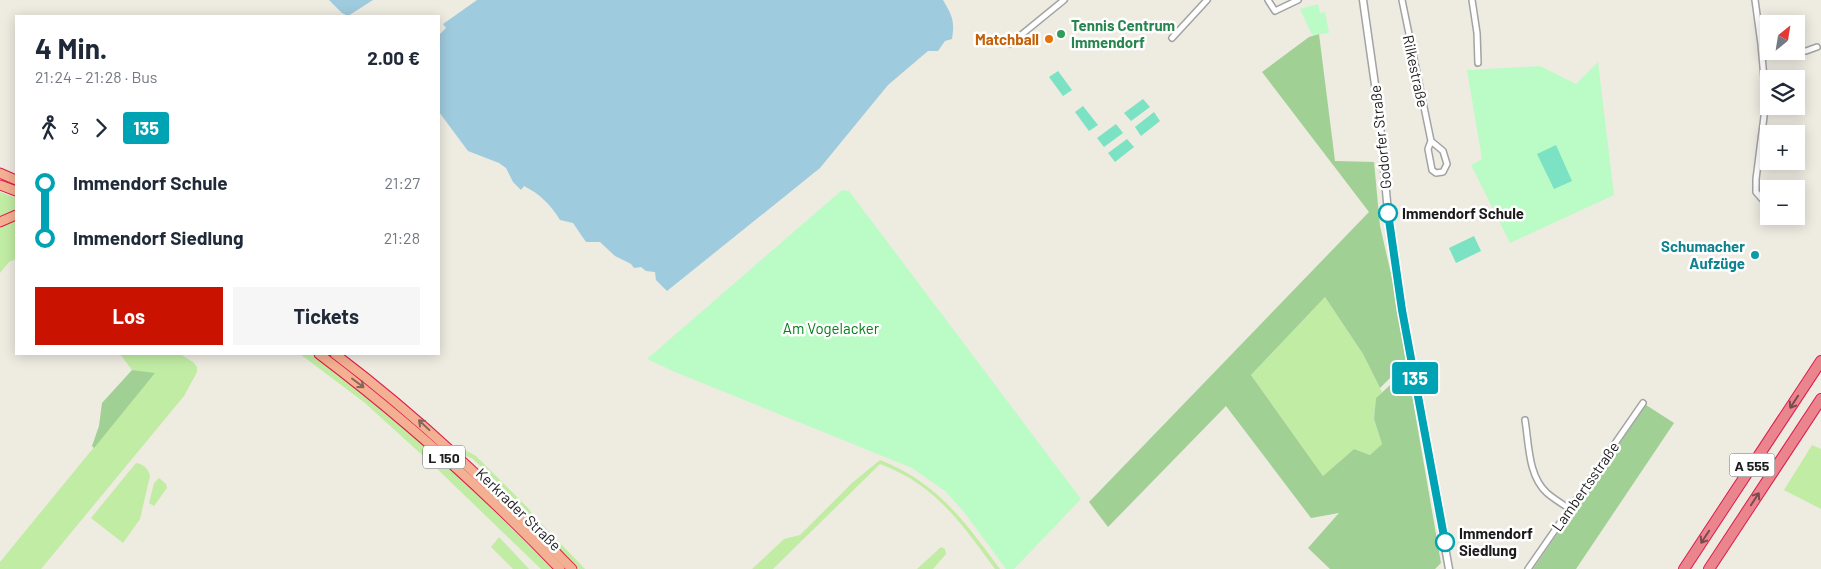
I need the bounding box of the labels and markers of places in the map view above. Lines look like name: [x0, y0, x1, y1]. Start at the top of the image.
place label: Tennis Centrum Immendorf: [1071, 16, 1175, 51]
marker: Tennis Centrum Immendorf: [1055, 28, 1067, 40]
place label: Matchball: [975, 30, 1039, 48]
marker: Matchball: [1043, 33, 1055, 45]
marker: Immendorf Schule: [1378, 203, 1398, 223]
place label: Immendorf Schule: [1402, 204, 1524, 222]
place label: Schumacher Aufzüge: [1661, 237, 1745, 272]
marker: Schumacher Aufzüge: [1749, 249, 1761, 261]
place label: Immendorf Siedlung: [1459, 524, 1533, 559]
marker: Immendorf Siedlung: [1435, 532, 1455, 552]

